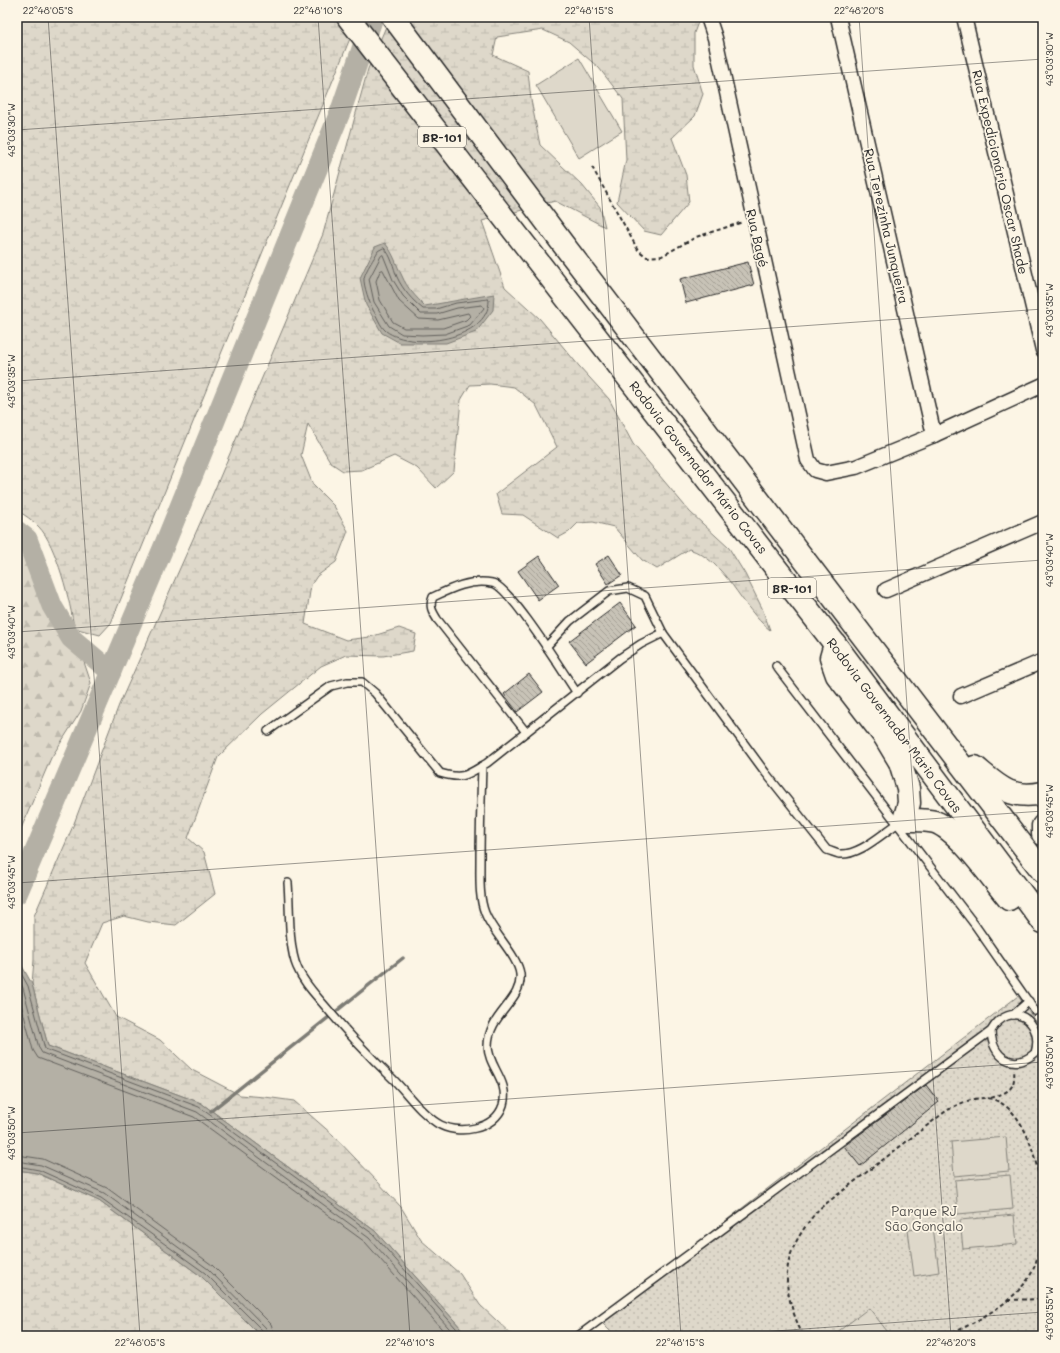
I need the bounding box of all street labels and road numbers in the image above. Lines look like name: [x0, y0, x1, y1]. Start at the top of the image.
street label: Rua Expedicionário Oscar Shade: [969, 68, 1033, 276]
road number: BR-101: [418, 127, 466, 147]
street label: Rua Terezinha Junqueira: [861, 147, 913, 305]
street label: Rua Bagé: [743, 207, 773, 269]
street label: Rodovia Governador Mário Covas: [626, 377, 772, 557]
road number: BR-101: [768, 578, 816, 598]
street label: Rodovia Governador Mário Covas: [824, 634, 966, 816]

